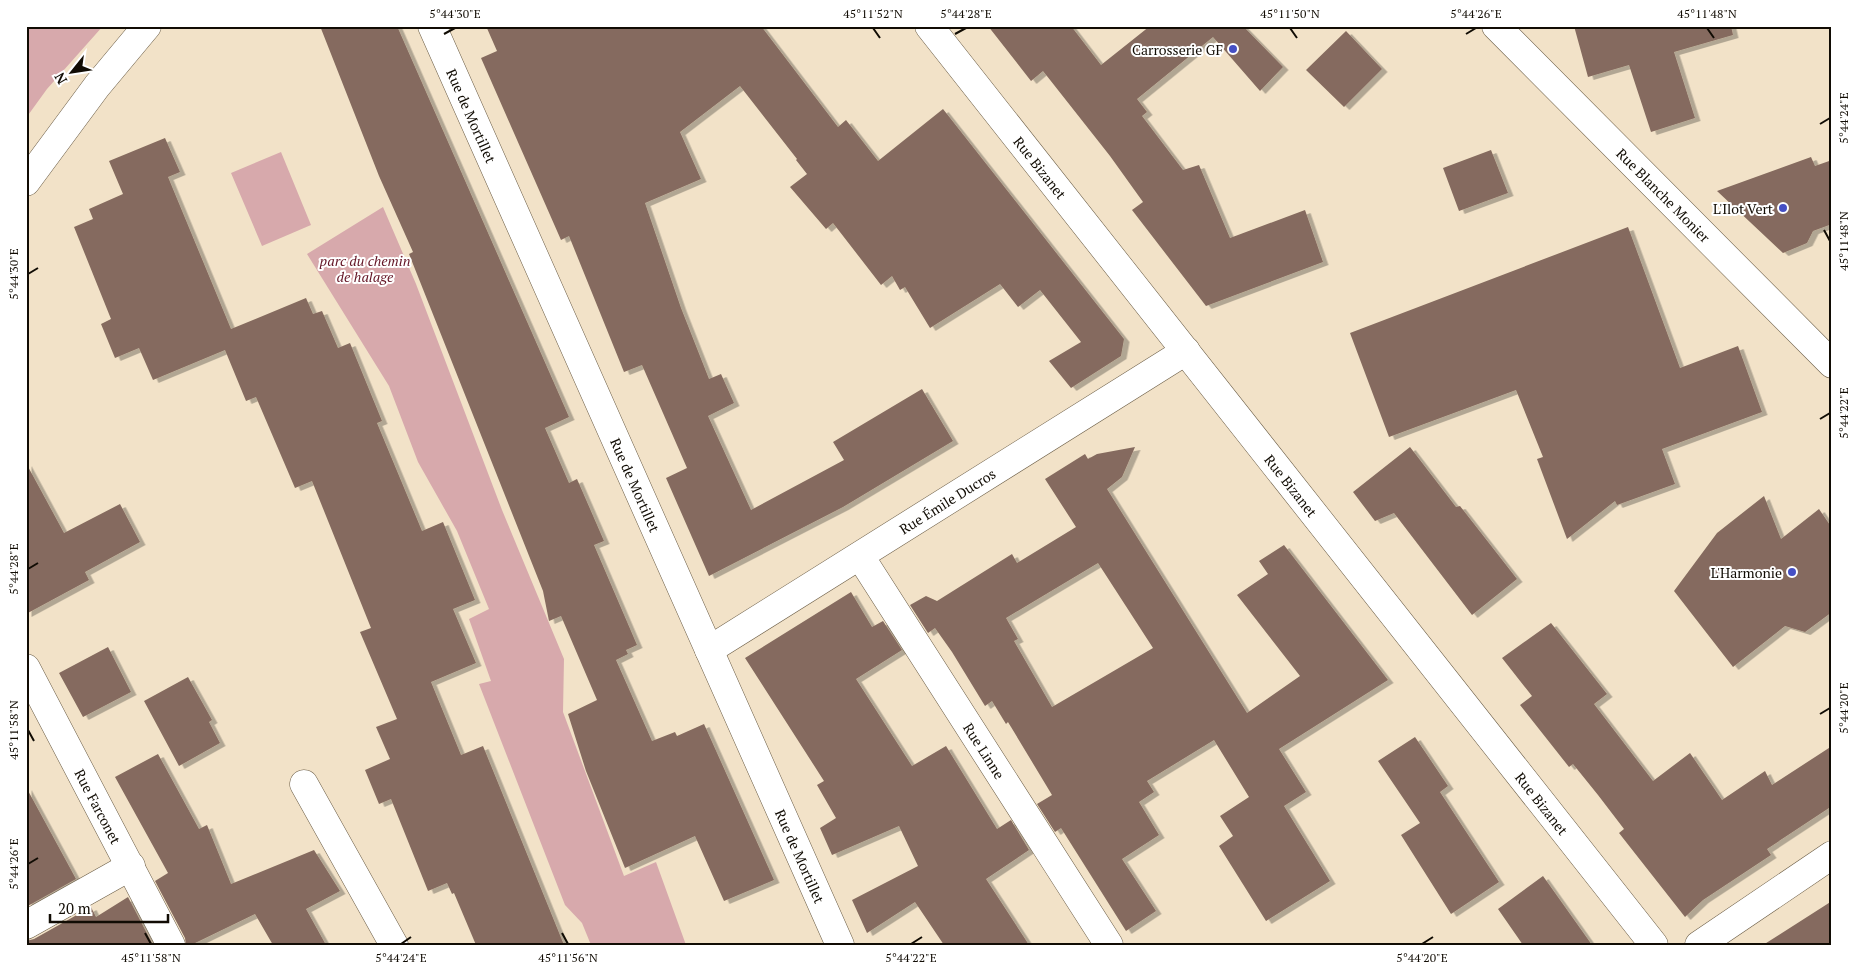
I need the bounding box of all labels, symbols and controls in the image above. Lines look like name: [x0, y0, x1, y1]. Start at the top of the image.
text: 5°44'30"E: [429, 6, 481, 21]
text: 45°11'52"N: [843, 6, 903, 21]
text: 5°44'28"E: [940, 6, 992, 21]
text: 45°11'50"N: [1260, 6, 1320, 21]
text: 5°44'26"E: [1450, 6, 1502, 21]
text: 45°11'48"N: [1677, 6, 1737, 21]
place label: Carrosserie GF: [1132, 40, 1223, 59]
marker: Carrosserie GF: [1227, 43, 1239, 55]
north arrow: [48, 48, 98, 98]
street label: Rue de Mortillet: [443, 66, 501, 166]
text: N: [49, 69, 71, 88]
text: 5°44'24"E: [1836, 92, 1851, 144]
street label: Rue Bizanet: [1010, 132, 1072, 203]
street label: Rue Blanche Monier: [1613, 144, 1715, 247]
place label: L'Ilot Vert: [1713, 199, 1774, 218]
marker: L'Ilot Vert: [1777, 202, 1789, 214]
text: 45°11'48"N: [1836, 211, 1851, 271]
text: 5°44'30"E: [6, 248, 21, 300]
park label: parc du chemin de halage: [320, 251, 410, 286]
text: 5°44'22"E: [1836, 387, 1851, 439]
street label: Rue de Mortillet: [607, 435, 665, 536]
street label: Rue Bizanet: [1261, 450, 1322, 521]
street label: Rue Émile Ducros: [895, 463, 999, 538]
text: 5°44'28"E: [6, 543, 21, 595]
place label: L'Harmonie: [1711, 563, 1782, 582]
marker: L'Harmonie: [1786, 566, 1798, 578]
text: 5°44'20"E: [1836, 682, 1851, 734]
text: 45°11'58"N: [6, 700, 21, 760]
street label: Rue Linne: [960, 719, 1010, 782]
street label: Rue Farconet: [71, 765, 126, 848]
street label: Rue Bizanet: [1512, 768, 1573, 839]
street label: Rue de Mortillet: [771, 806, 830, 907]
text: 5°44'26"E: [6, 838, 21, 890]
scale bar: [50, 891, 168, 923]
text: 20 m: [58, 898, 91, 918]
text: 45°11'58"N: [121, 950, 181, 965]
text: 5°44'24"E: [375, 950, 427, 965]
text: 45°11'56"N: [538, 950, 598, 965]
text: 5°44'22"E: [885, 950, 937, 965]
text: 5°44'20"E: [1396, 950, 1448, 965]

